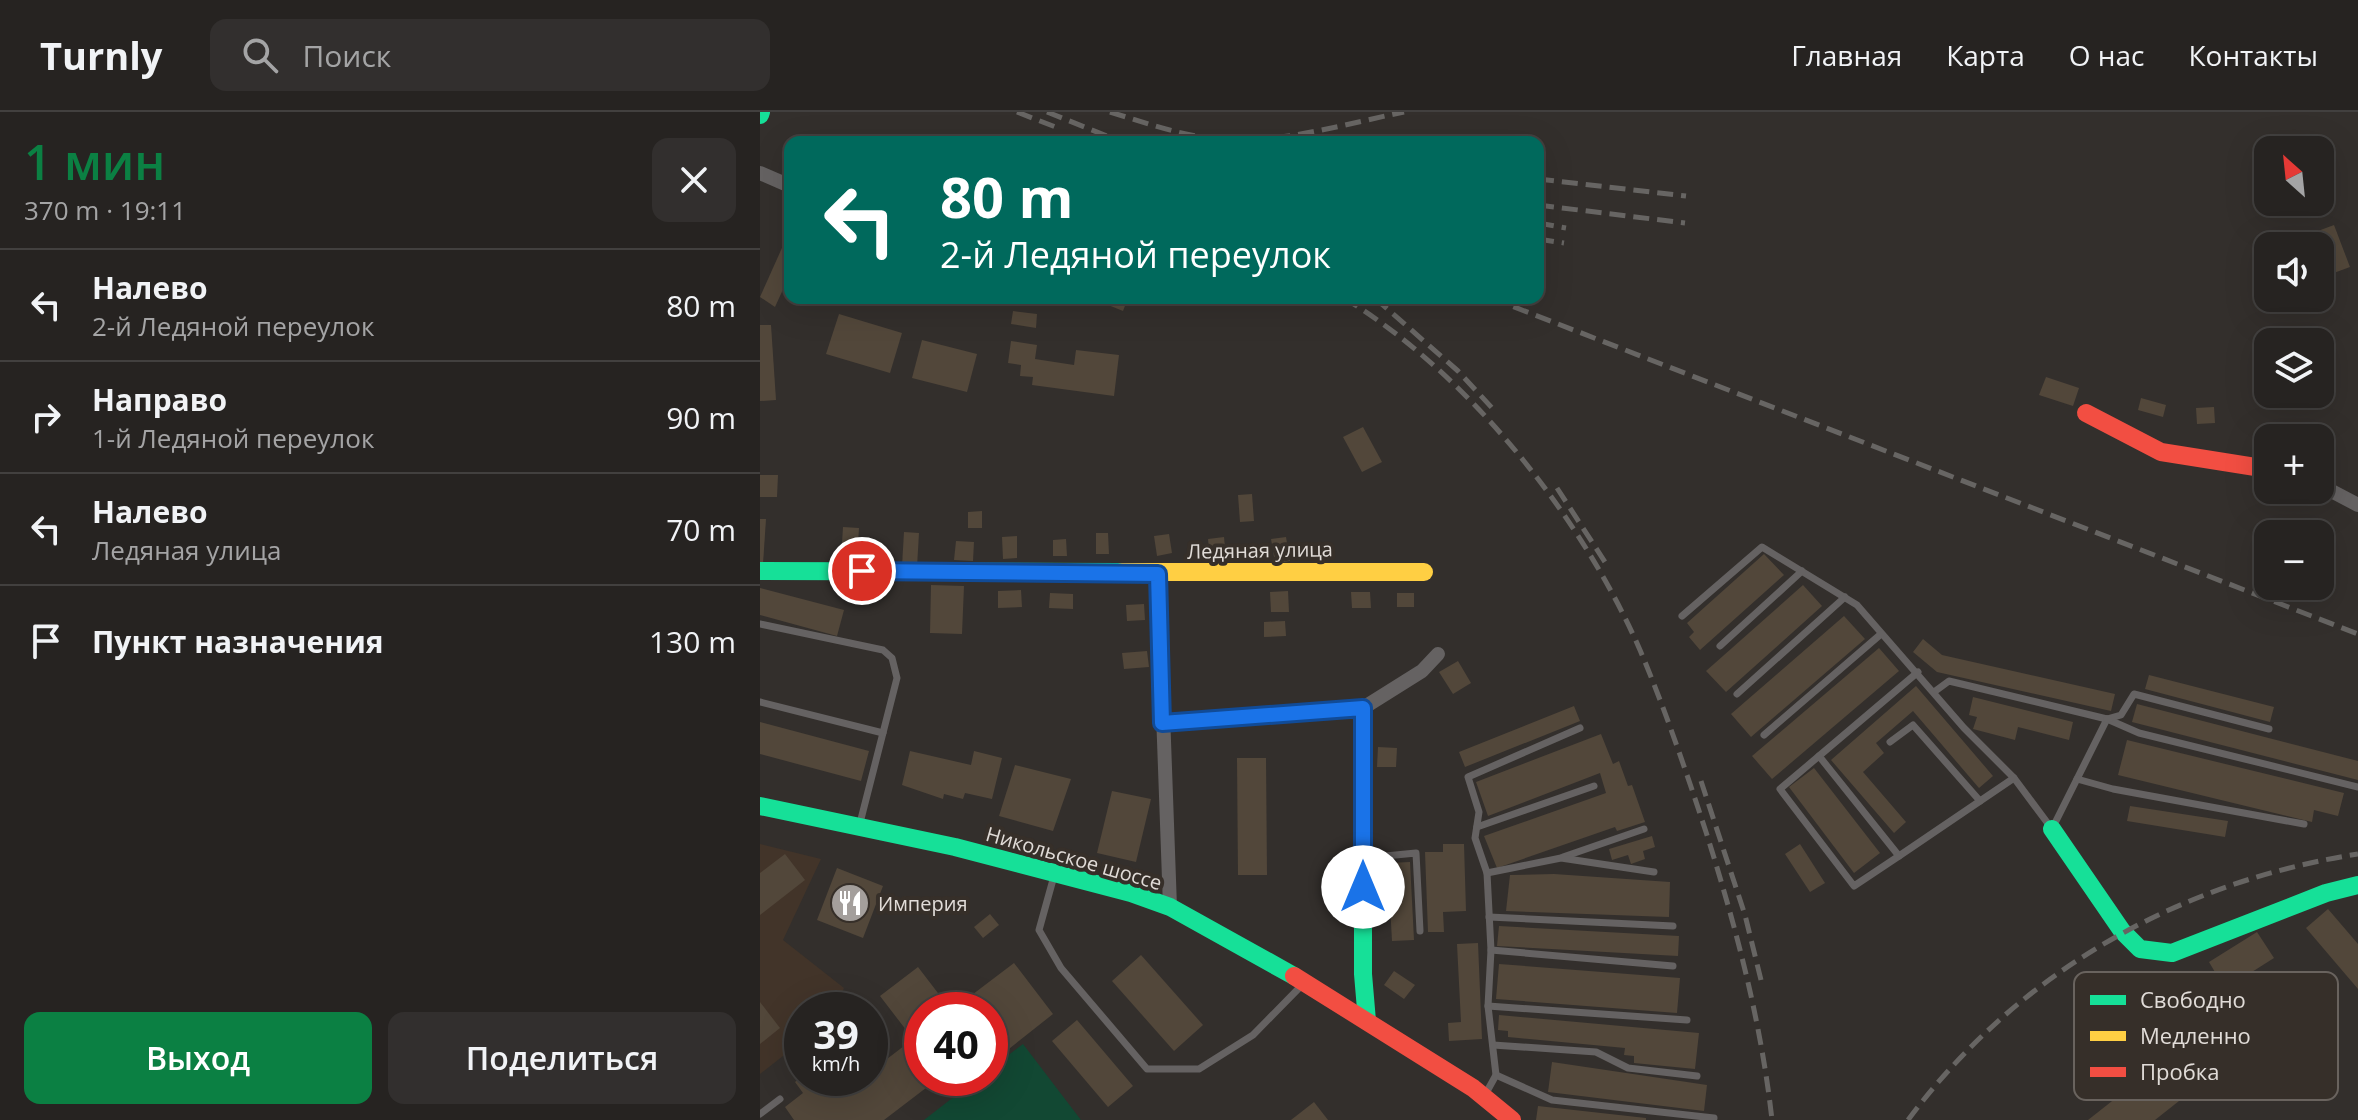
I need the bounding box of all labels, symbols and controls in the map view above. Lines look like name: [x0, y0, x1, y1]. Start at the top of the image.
search box: [210, 19, 770, 91]
text: Turnly: [40, 29, 162, 81]
icon: search: [238, 33, 282, 77]
text: Поиск: [302, 35, 391, 76]
text: Главная: [1791, 36, 1902, 74]
text: Карта: [1946, 36, 2025, 74]
text: О нас: [2069, 36, 2144, 74]
text: Контакты: [2188, 36, 2318, 74]
text: 1 мин: [24, 129, 165, 194]
north arrow: [2254, 136, 2334, 216]
map controls: [2254, 136, 2334, 600]
button: close: [652, 138, 736, 222]
text: 80 m: [940, 158, 1074, 234]
icon: left: [808, 168, 912, 272]
text: 370 m · 19:11: [24, 192, 186, 228]
text: 2-й Ледяной переулок: [940, 230, 1331, 279]
button: sound: [2254, 232, 2334, 312]
text: Налево: [92, 267, 208, 308]
icon: left: [24, 283, 68, 327]
text: 80 m: [666, 285, 736, 326]
text: 2-й Ледяной переулок: [92, 308, 374, 344]
button: layers: [2254, 328, 2334, 408]
text: Направо: [92, 379, 227, 420]
icon: right: [24, 395, 68, 439]
text: 90 m: [666, 397, 736, 438]
text: 1-й Ледяной переулок: [92, 420, 374, 456]
button: +: [2254, 424, 2334, 504]
text: Налево: [92, 491, 208, 532]
icon: left: [24, 507, 68, 551]
text: 70 m: [666, 509, 736, 550]
button: −: [2254, 520, 2334, 600]
text: Ледяная улица: [92, 532, 281, 568]
street label: Ледяная улица: [1187, 535, 1333, 565]
pin: [828, 537, 896, 605]
icon: arrive: [840, 549, 884, 593]
icon: arrive: [24, 619, 68, 663]
text: Пункт назначения: [92, 621, 384, 662]
text: 130 m: [649, 621, 736, 662]
street label: Никольское шоссе: [983, 820, 1165, 896]
position arrow: [1321, 845, 1405, 929]
restaurant icon: Империя: [829, 882, 871, 924]
place label: Империя: [878, 890, 968, 917]
legend: [2074, 972, 2338, 1100]
text: Свободно: [2140, 984, 2246, 1014]
speed limit sign: 40: [904, 992, 1008, 1096]
text: 39: [813, 1006, 859, 1061]
button: Выход: [24, 1012, 372, 1104]
button: Поделиться: [388, 1012, 736, 1104]
text: Медленно: [2140, 1020, 2251, 1050]
text: km/h: [812, 1050, 860, 1077]
text: Пробка: [2140, 1056, 2219, 1086]

